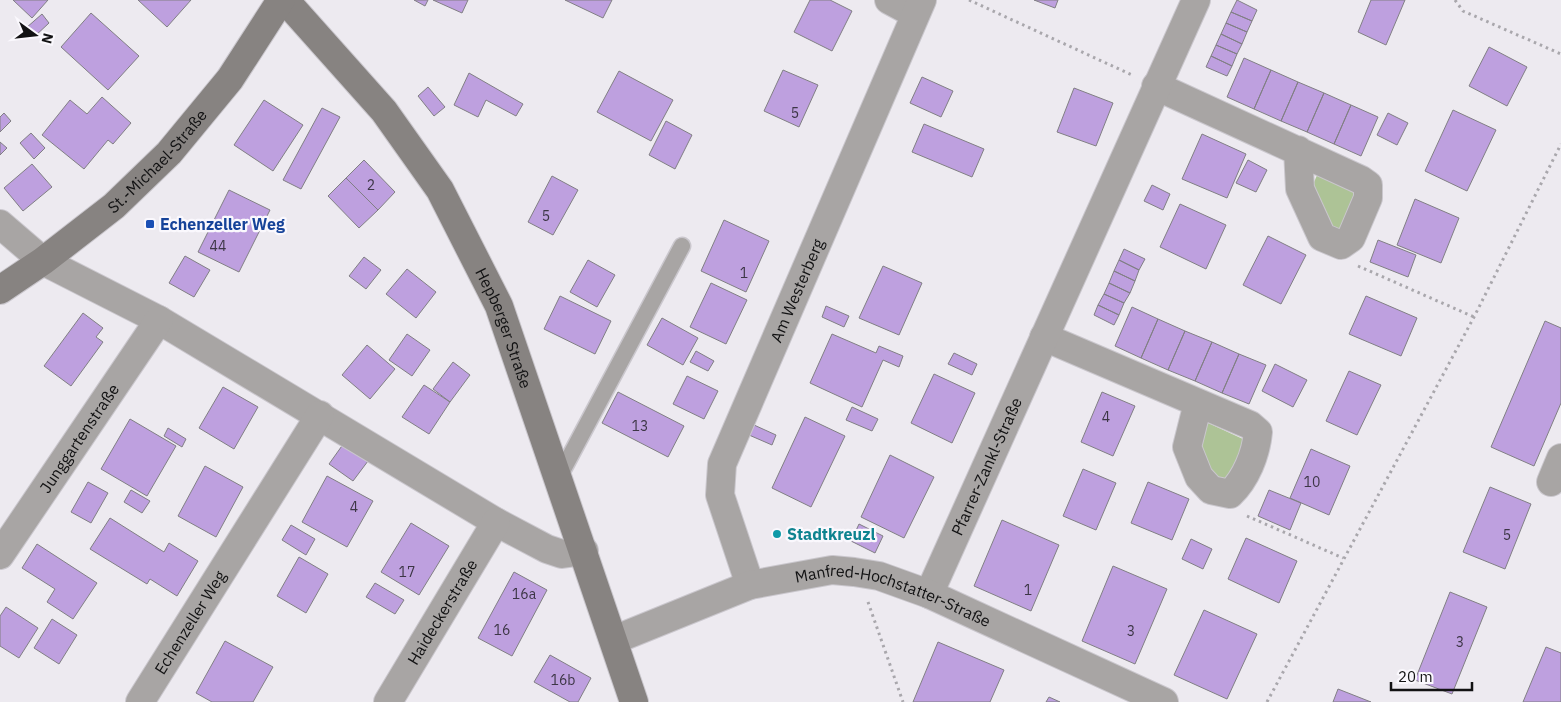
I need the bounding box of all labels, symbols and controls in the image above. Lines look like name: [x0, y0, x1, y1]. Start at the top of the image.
north arrow: [10, 10, 60, 60]
text: N: [38, 31, 58, 46]
house number: 5: [791, 104, 799, 122]
street label: St.-Michael-Straße: [103, 105, 211, 217]
house number: 2: [367, 176, 375, 194]
house number: 5: [542, 207, 550, 225]
place label: Echenzeller Weg: [160, 214, 285, 234]
marker: Echenzeller Weg: [144, 218, 156, 230]
street label: Am Westerberg: [766, 235, 828, 345]
house number: 44: [210, 237, 226, 255]
street label: Hepberger Straße: [471, 264, 536, 391]
house number: 1: [740, 264, 748, 282]
street label: Junggartenstraße: [35, 379, 123, 497]
street label: Pfarrer-Zankl-Straße: [947, 394, 1026, 538]
house number: 4: [1102, 408, 1110, 426]
house number: 13: [632, 417, 648, 435]
house number: 10: [1304, 473, 1320, 491]
house number: 4: [350, 498, 358, 516]
place label: Stadtkreuzl: [787, 524, 875, 544]
house number: 5: [1503, 526, 1511, 544]
marker: Stadtkreuzl: [771, 528, 783, 540]
street label: Haideckerstraße: [403, 555, 481, 668]
street label: Manfred-Hochstatter-Straße: [793, 560, 994, 631]
house number: 17: [399, 563, 415, 581]
street label: Echenzeller Weg: [150, 566, 230, 678]
house number: 1: [1024, 581, 1032, 599]
house number: 16a: [512, 585, 537, 603]
house number: 16: [494, 621, 510, 639]
house number: 3: [1127, 622, 1135, 640]
house number: 3: [1456, 633, 1464, 651]
scale bar: [1391, 660, 1472, 692]
text: 20 m: [1398, 667, 1433, 686]
house number: 16b: [551, 671, 575, 689]

